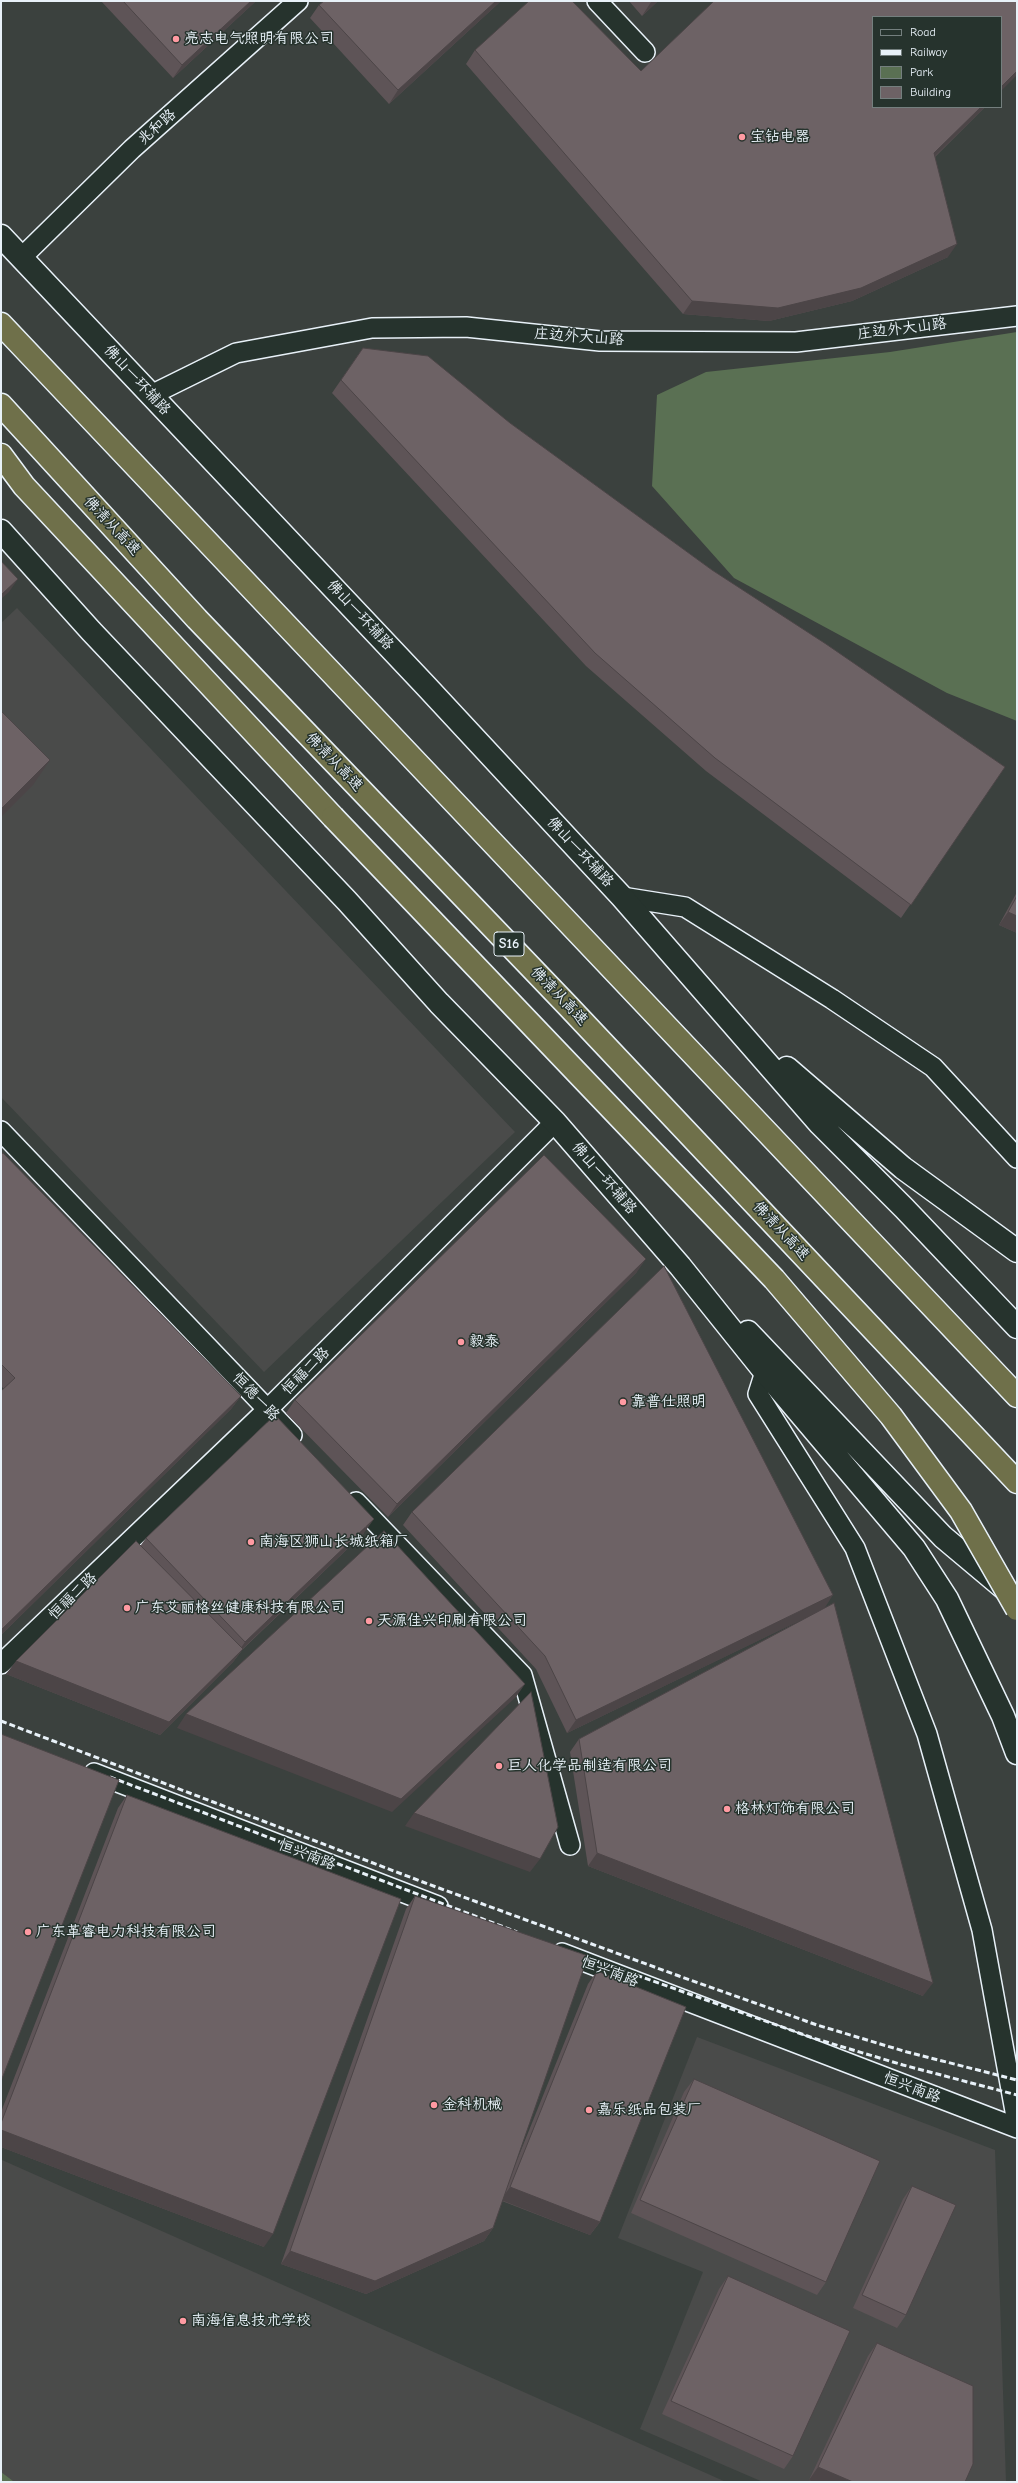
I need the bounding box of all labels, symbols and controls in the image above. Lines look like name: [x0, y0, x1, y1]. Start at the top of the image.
legend: [872, 16, 1002, 108]
text: Road: [910, 25, 936, 39]
place label: 亮志电气照明有限公司: [184, 30, 334, 48]
marker: 亮志电气照明有限公司: [171, 34, 181, 44]
text: Railway: [910, 45, 947, 59]
text: Park: [910, 65, 933, 79]
text: Building: [910, 85, 951, 99]
street label: 兆和路: [134, 105, 180, 149]
place label: 宝钻电器: [750, 128, 810, 146]
marker: 宝钻电器: [737, 132, 747, 142]
street label: 庄边外大山路: [856, 315, 948, 343]
street label: 庄边外大山路: [533, 325, 625, 349]
street label: 佛山一环辅路: [100, 341, 174, 419]
street label: 佛清从高速: [80, 492, 144, 560]
street label: 佛山一环辅路: [323, 576, 397, 654]
street label: 佛清从高速: [301, 729, 367, 795]
street label: 佛山一环辅路: [543, 813, 617, 891]
road number: S16: [494, 932, 524, 956]
street label: 佛清从高速: [526, 963, 592, 1029]
street label: 佛山一环辅路: [568, 1138, 640, 1218]
street label: 佛清从高速: [749, 1197, 813, 1265]
place label: 毅泰: [469, 1333, 499, 1351]
marker: 毅泰: [456, 1337, 466, 1347]
street label: 恒福二路: [278, 1343, 334, 1399]
street label: 恒德一路: [229, 1369, 283, 1425]
place label: 靠普仕照明: [631, 1393, 706, 1411]
marker: 靠普仕照明: [618, 1397, 628, 1407]
place label: 南海区狮山长城纸箱厂: [259, 1533, 409, 1551]
marker: 南海区狮山长城纸箱厂: [246, 1537, 256, 1547]
street label: 恒福二路: [45, 1569, 101, 1623]
place label: 广东艾丽格丝健康科技有限公司: [135, 1599, 345, 1617]
marker: 广东艾丽格丝健康科技有限公司: [122, 1603, 132, 1613]
place label: 天源佳兴印刷有限公司: [377, 1612, 527, 1630]
marker: 天源佳兴印刷有限公司: [364, 1616, 374, 1626]
place label: 巨人化学品制造有限公司: [507, 1757, 672, 1775]
marker: 巨人化学品制造有限公司: [494, 1761, 504, 1771]
place label: 格林灯饰有限公司: [735, 1800, 855, 1818]
marker: 格林灯饰有限公司: [722, 1804, 732, 1814]
street label: 恒兴南路: [276, 1836, 338, 1874]
place label: 广东革睿电力科技有限公司: [36, 1923, 216, 1941]
marker: 广东革睿电力科技有限公司: [23, 1927, 33, 1937]
street label: 恒兴南路: [579, 1953, 641, 1991]
street label: 恒兴南路: [881, 2069, 943, 2107]
place label: 金科机械: [442, 2096, 502, 2114]
marker: 金科机械: [429, 2100, 439, 2110]
place label: 嘉乐纸品包装厂: [597, 2101, 702, 2119]
marker: 嘉乐纸品包装厂: [584, 2105, 594, 2115]
place label: 南海信息技术学校: [191, 2312, 311, 2330]
marker: 南海信息技术学校: [178, 2316, 188, 2326]

